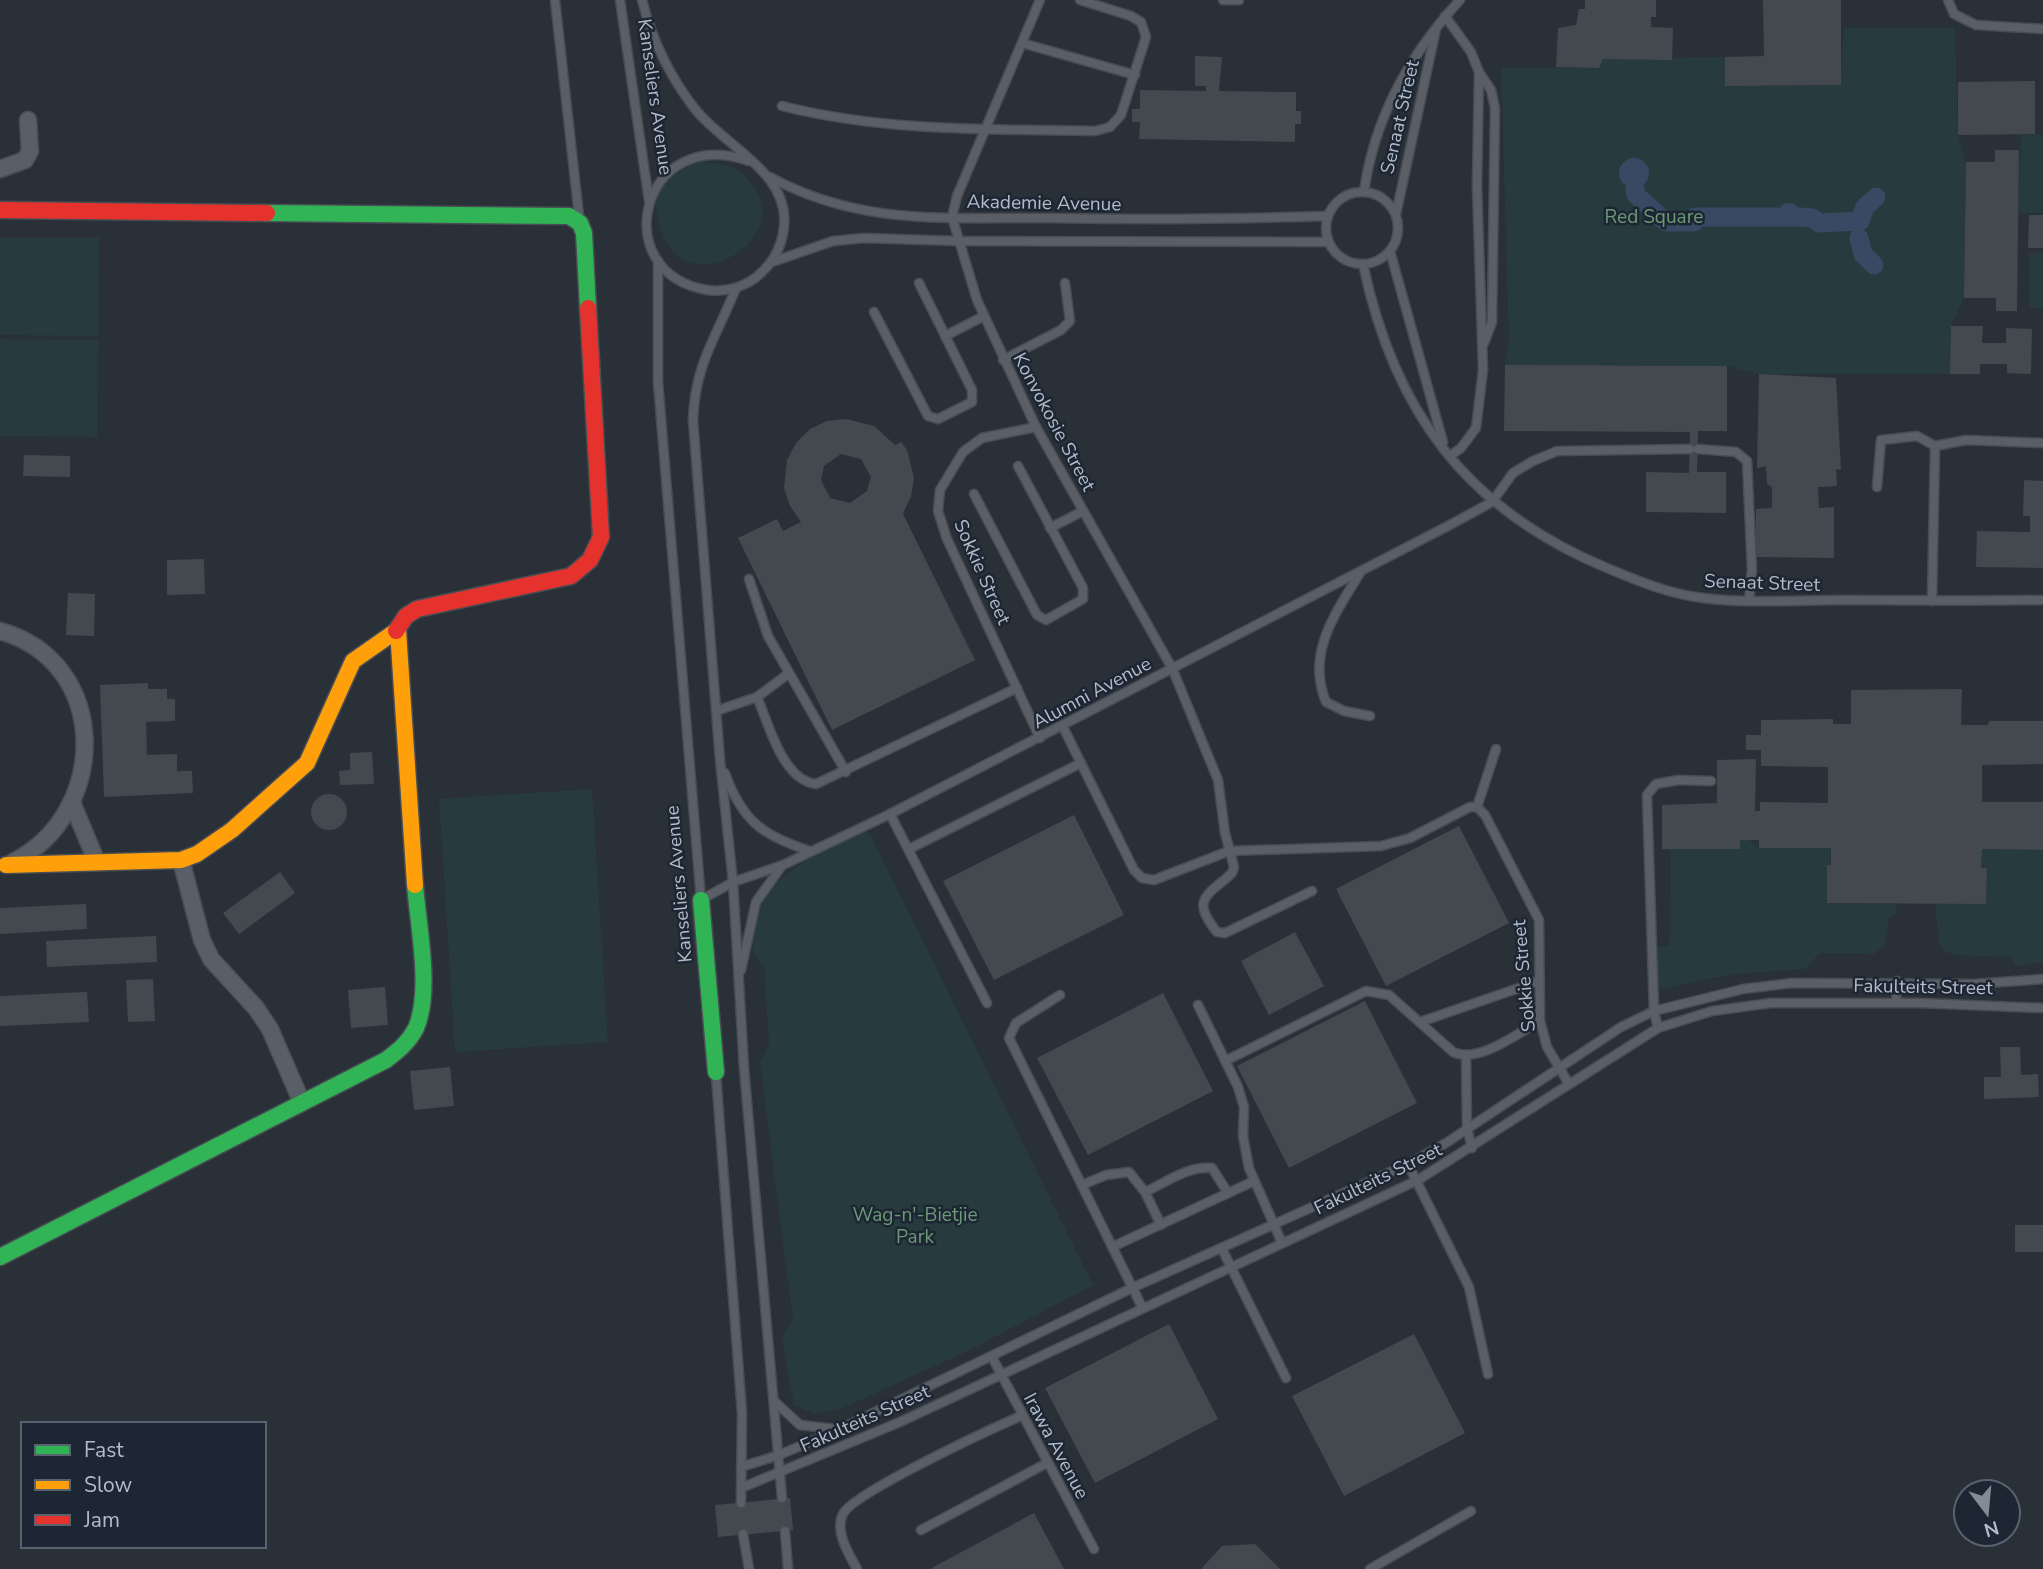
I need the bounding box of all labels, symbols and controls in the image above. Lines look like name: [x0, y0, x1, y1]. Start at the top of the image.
street label: Kanseliers Avenue: [631, 17, 679, 177]
street label: Senaat Street: [1374, 57, 1426, 176]
street label: Akademie Avenue: [966, 189, 1122, 217]
park label: Red Square: [1605, 204, 1703, 230]
street label: Konvokosie Street: [1007, 348, 1102, 496]
street label: Sokkie Street: [947, 515, 1017, 629]
street label: Senaat Street: [1704, 568, 1821, 598]
street label: Alumni Avenue: [1028, 651, 1156, 735]
street label: Kanseliers Avenue: [659, 804, 699, 964]
street label: Sokkie Street: [1506, 918, 1542, 1033]
street label: Fakulteits Street: [1853, 973, 1993, 1001]
street label: Fakulteits Street: [1310, 1137, 1447, 1221]
park label: Wag-n'-Bietjie Park: [852, 1202, 978, 1250]
street label: Fakulteits Street: [796, 1379, 934, 1459]
street label: Irawa Avenue: [1017, 1388, 1095, 1504]
legend: [21, 1422, 266, 1548]
text: Fast: [84, 1436, 124, 1464]
text: Slow: [84, 1471, 133, 1499]
north arrow: [1952, 1478, 2022, 1548]
text: Jam: [83, 1506, 120, 1534]
text: N: [1981, 1514, 2002, 1543]

